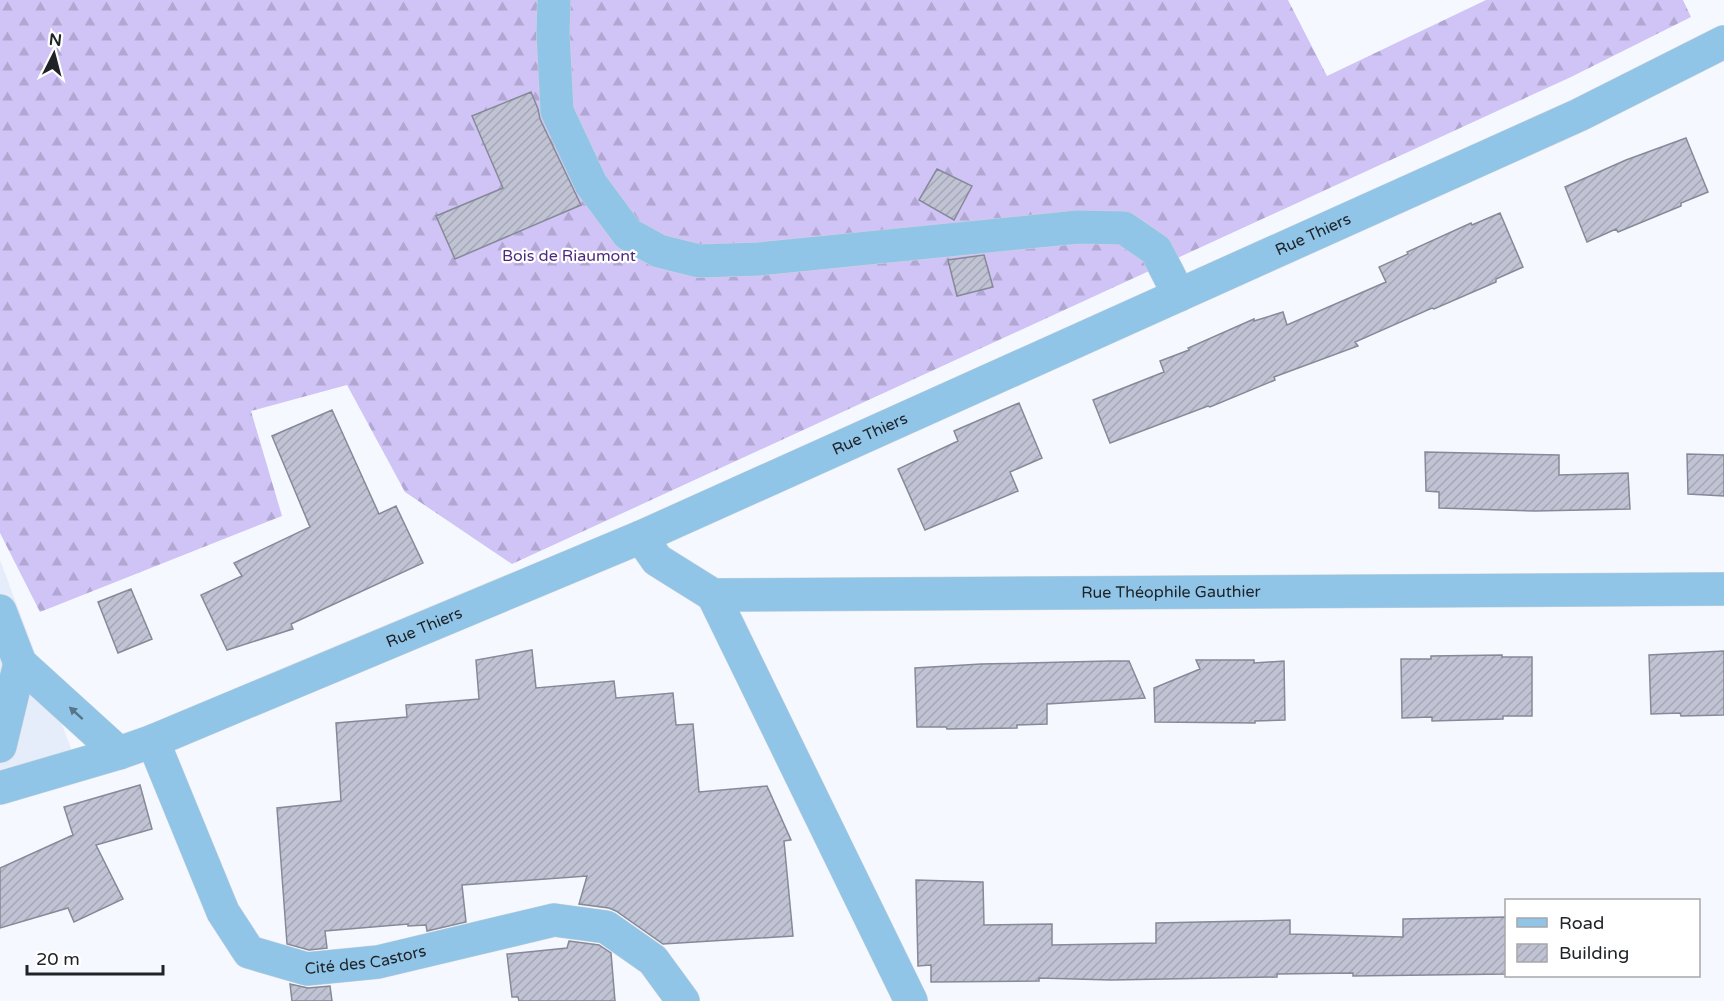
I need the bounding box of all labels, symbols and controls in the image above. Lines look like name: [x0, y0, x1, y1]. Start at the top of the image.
north arrow: [24, 24, 84, 84]
text: N: [48, 29, 63, 51]
street label: Rue Thiers: [1272, 209, 1354, 260]
park label: Bois de Riaumont: [502, 246, 636, 266]
street label: Rue Thiers: [829, 408, 911, 460]
street label: Rue Théophile Gauthier: [1081, 582, 1262, 603]
street label: Rue Thiers: [383, 603, 465, 652]
one-way arrow: [69, 707, 84, 720]
legend: [1505, 899, 1700, 977]
text: Road: [1559, 912, 1604, 934]
scale bar: [27, 938, 164, 976]
street label: Cité des Castors: [304, 941, 428, 979]
text: Building: [1559, 942, 1629, 964]
text: 20 m: [36, 948, 80, 970]

